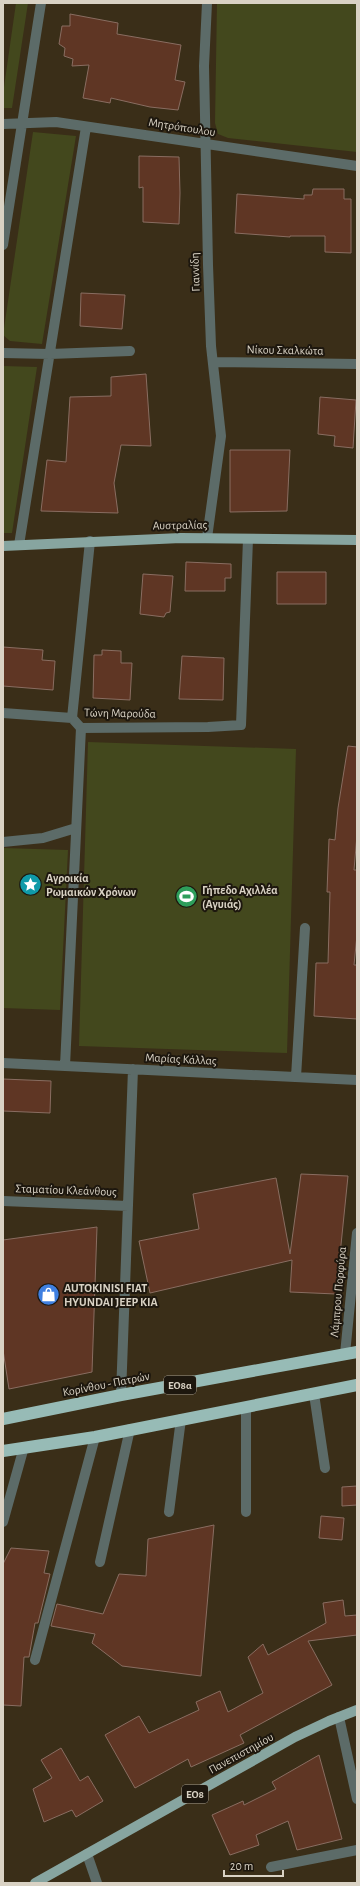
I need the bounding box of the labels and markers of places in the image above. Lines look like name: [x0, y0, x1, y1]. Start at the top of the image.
place icon: Αγροικία Ρωμαικών Χρόνων: [17, 872, 43, 898]
place label: Αγροικία Ρωμαικών Χρόνων: [46, 872, 137, 898]
sports icon: Γήπεδο Αχιλλέα (Αγυιάς): [174, 884, 200, 910]
place label: Γήπεδο Αχιλλέα (Αγυιάς): [202, 884, 278, 911]
shop icon: AUTOKINISI FIAT HYUNDAI JEEP KIA: [36, 1282, 62, 1308]
place label: AUTOKINISI FIAT HYUNDAI JEEP KIA: [64, 1282, 158, 1308]

